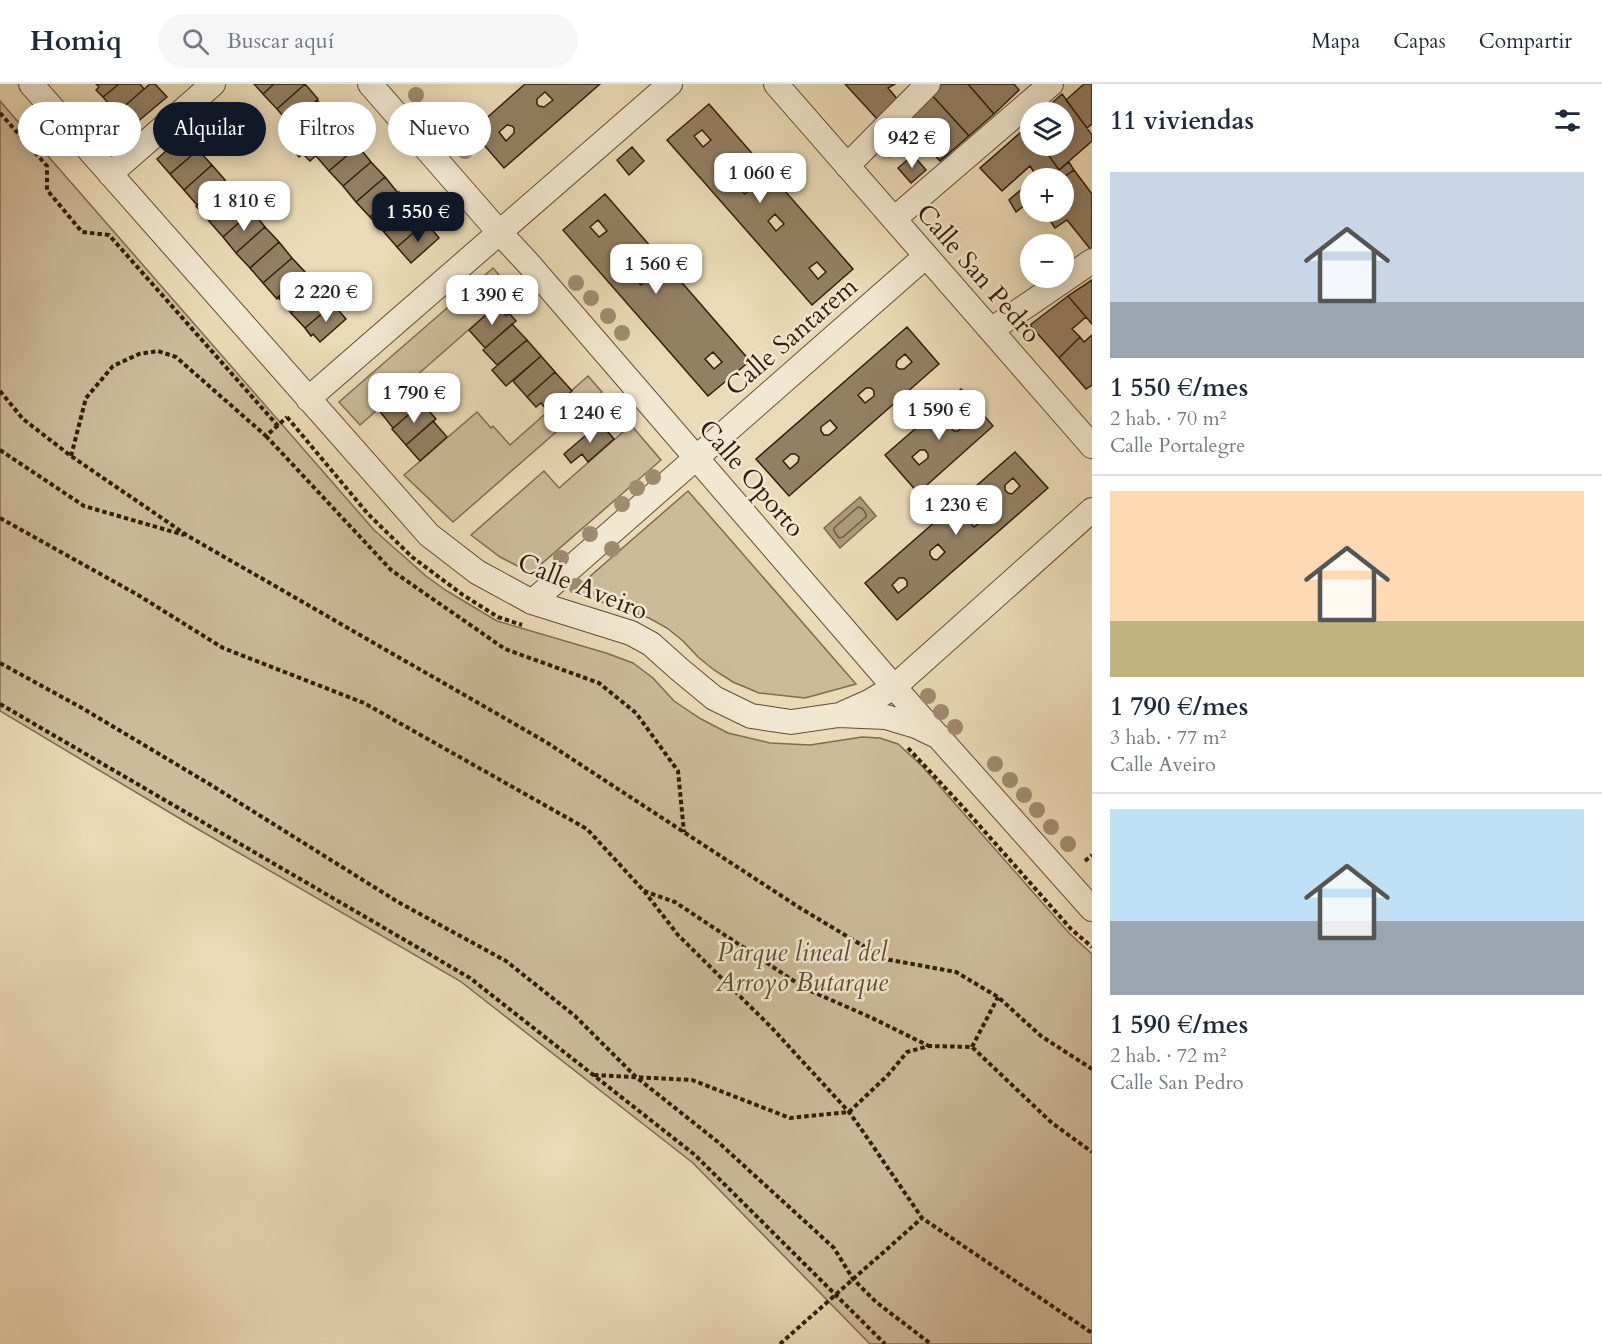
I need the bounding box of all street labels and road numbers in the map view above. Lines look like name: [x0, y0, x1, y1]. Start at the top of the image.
street label: Calle San Pedro: [908, 196, 1049, 350]
street label: Calle Santarem: [718, 269, 865, 404]
street label: Calle Oporto: [691, 412, 812, 545]
street label: Calle Aveiro: [513, 544, 653, 628]

